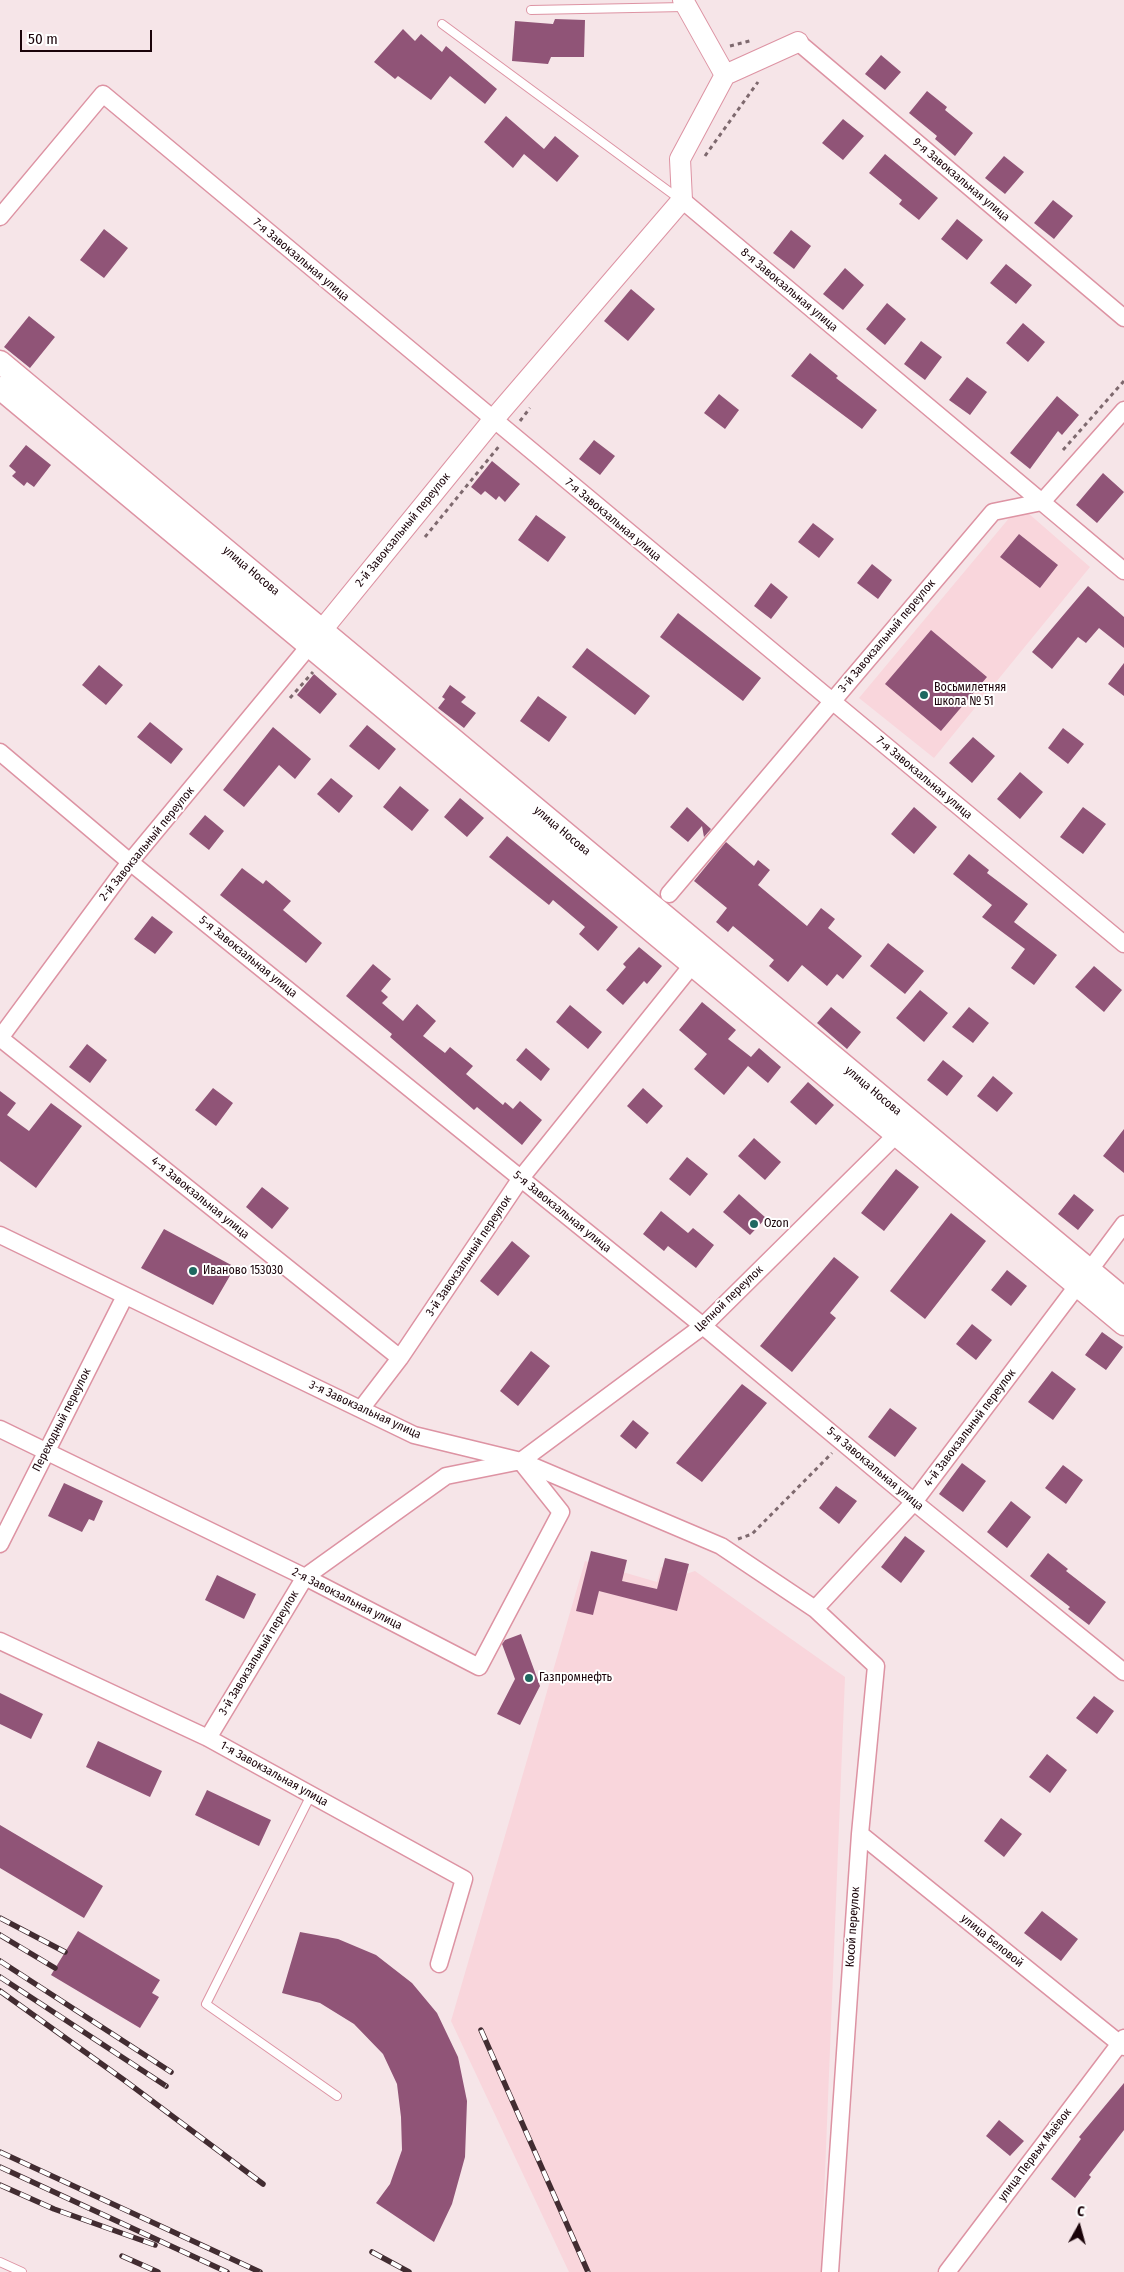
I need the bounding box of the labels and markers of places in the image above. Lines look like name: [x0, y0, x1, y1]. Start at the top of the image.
place label: Восьмилетняя школа № 51: [934, 681, 1006, 709]
marker: Восьмилетняя школа № 51: [918, 689, 930, 701]
place label: Ozon: [764, 1217, 789, 1231]
marker: Ozon: [748, 1218, 760, 1230]
place label: Иваново 153030: [203, 1264, 283, 1278]
marker: Иваново 153030: [187, 1265, 199, 1277]
place label: Газпромнефть: [539, 1671, 612, 1685]
marker: Газпромнефть: [523, 1672, 535, 1684]

